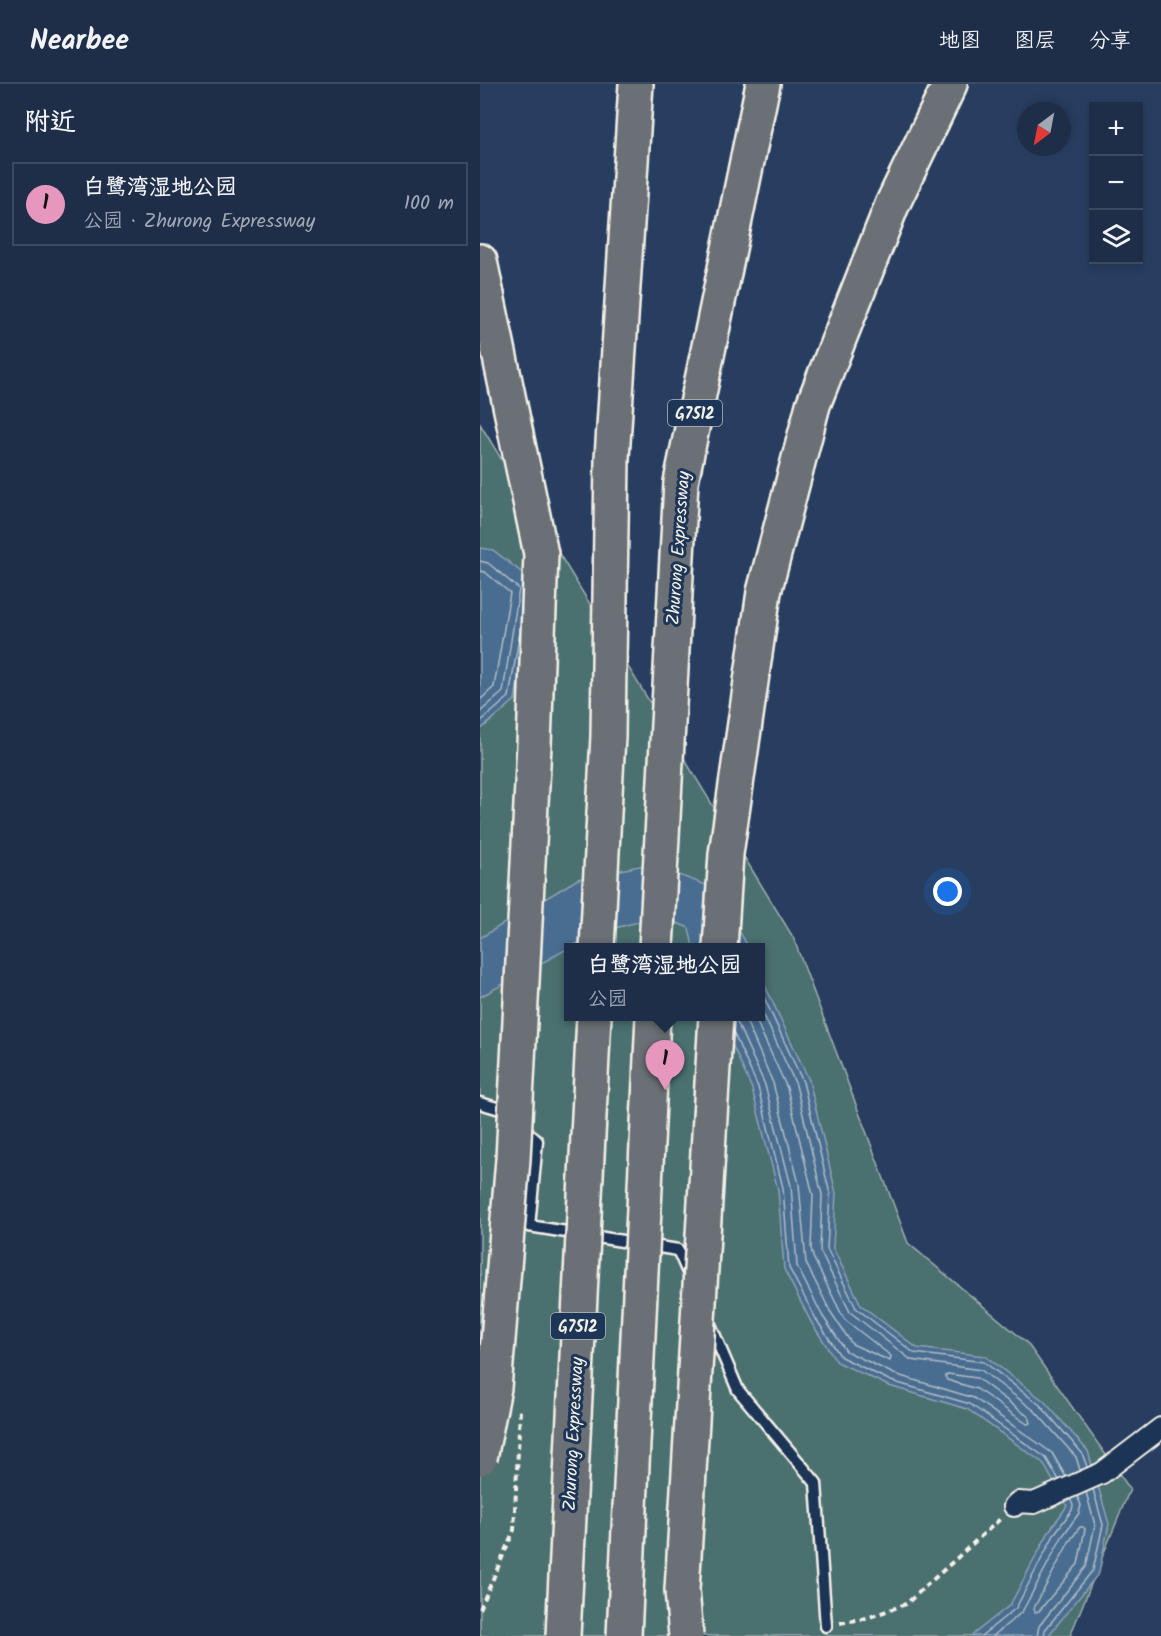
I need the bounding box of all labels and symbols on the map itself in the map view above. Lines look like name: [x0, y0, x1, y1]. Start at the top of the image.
north arrow: [1017, 102, 1071, 156]
road number: G7512: [668, 400, 722, 426]
street label: Zhurong Expressway: [660, 470, 699, 626]
your location: [933, 877, 962, 906]
pin: 1: [646, 1040, 684, 1090]
road number: G7512: [551, 1313, 605, 1339]
street label: Zhurong Expressway: [556, 1356, 593, 1512]

